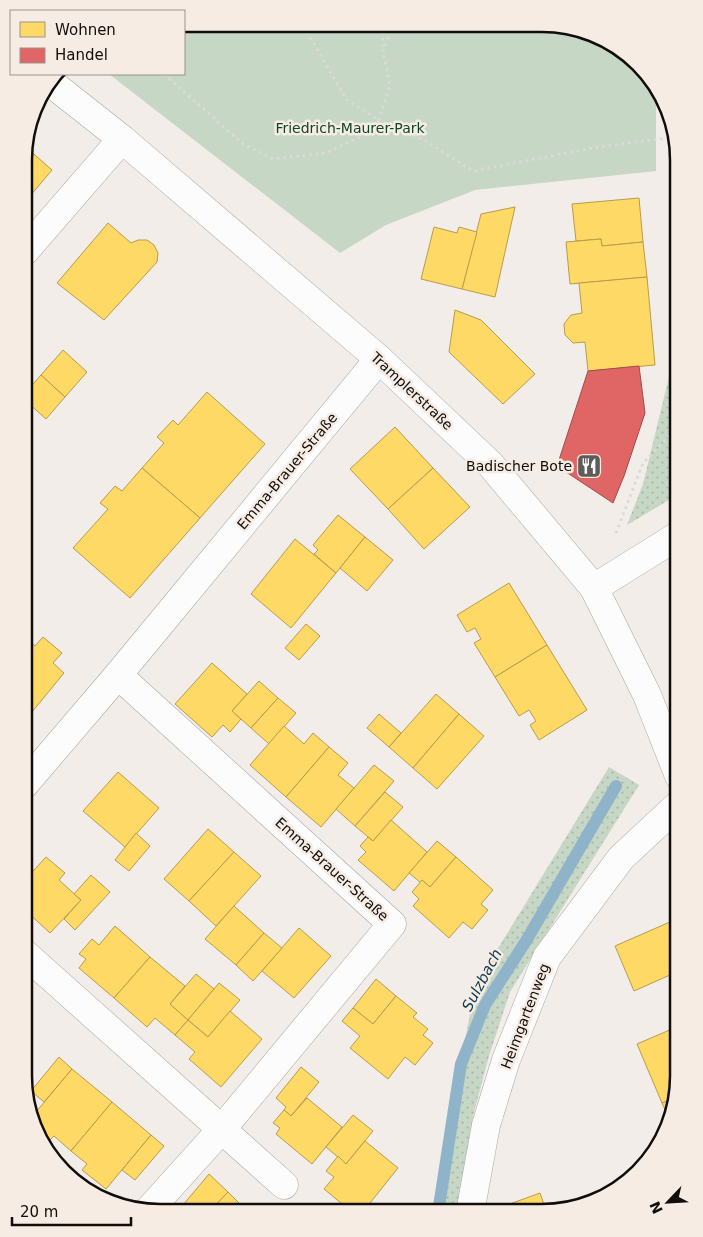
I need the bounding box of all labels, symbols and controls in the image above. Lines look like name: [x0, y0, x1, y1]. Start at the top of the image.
legend: [10, 10, 185, 75]
text: Wohnen: [55, 21, 116, 39]
text: Handel: [55, 46, 108, 64]
park label: Friedrich-Maurer-Park: [275, 120, 425, 136]
street label: Tramplerstraße: [367, 348, 456, 433]
street label: Emma-Brauer-Straße: [234, 410, 340, 532]
restaurant icon: Badischer Bote: [576, 453, 602, 479]
place label: Badischer Bote: [466, 458, 572, 474]
street label: Emma-Brauer-Straße: [272, 814, 392, 924]
water label: Sulzbach: [458, 946, 506, 1014]
street label: Heimgartenweg: [497, 961, 553, 1071]
north arrow: [643, 1177, 693, 1227]
scale bar: [12, 1194, 131, 1226]
text: N: [646, 1199, 666, 1216]
text: 20 m: [20, 1203, 58, 1221]

